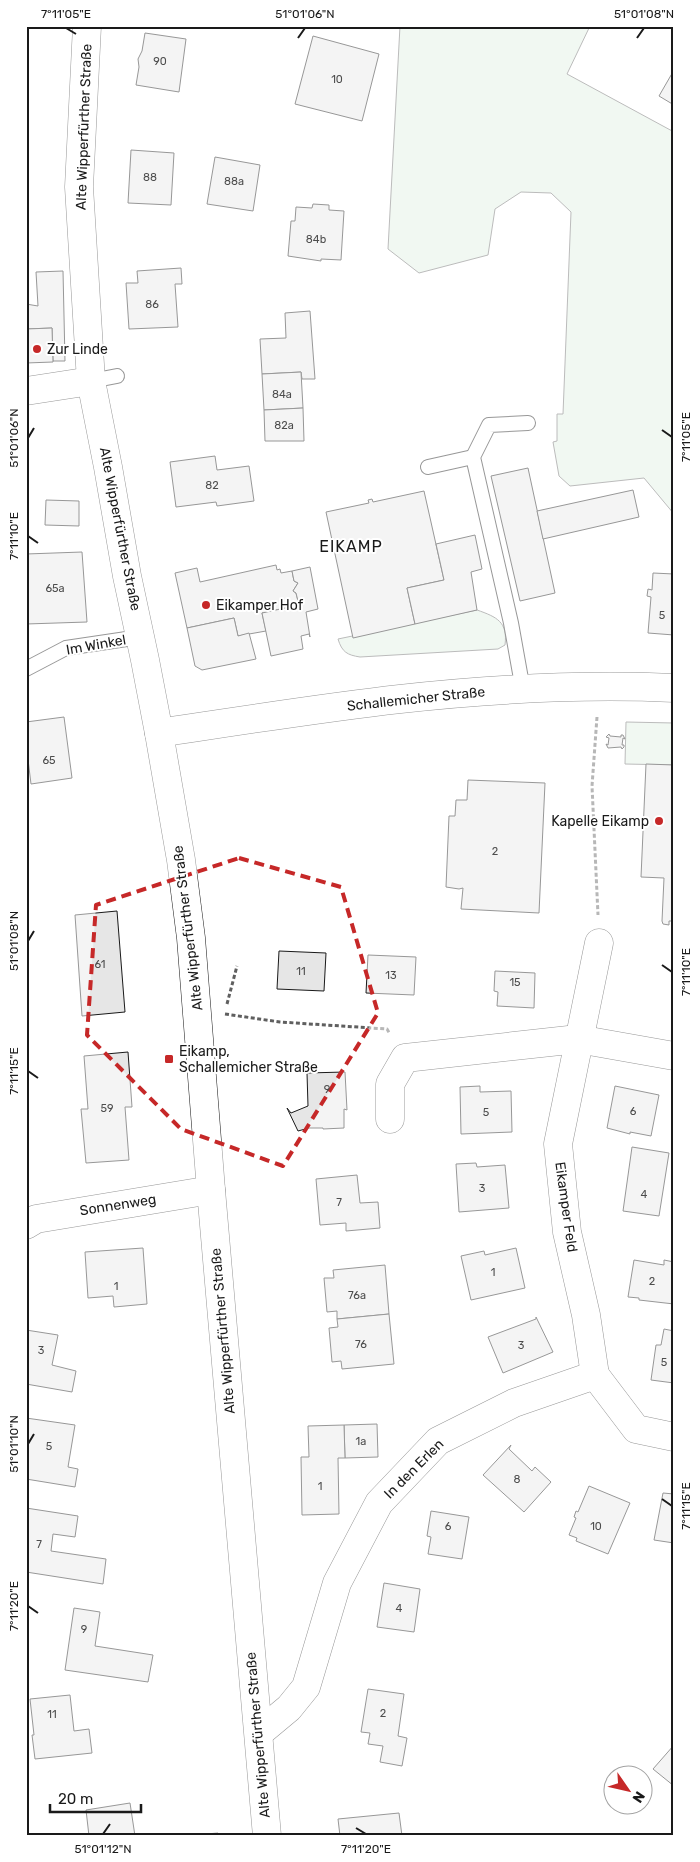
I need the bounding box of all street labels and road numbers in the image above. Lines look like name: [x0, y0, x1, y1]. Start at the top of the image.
street label: Alte Wipperfürther Straße: [73, 43, 95, 210]
street label: Alte Wipperfürther Straße: [96, 446, 144, 612]
street label: Im Winkel: [65, 631, 127, 659]
street label: Schallemicher Straße: [346, 683, 486, 715]
street label: Alte Wipperfürther Straße: [169, 844, 207, 1012]
street label: Eikamper Feld: [551, 1161, 581, 1253]
street label: Sonnenweg: [79, 1191, 157, 1219]
street label: Alte Wipperfürther Straße: [207, 1247, 239, 1415]
street label: In den Erlen: [381, 1436, 447, 1502]
street label: Alte Wipperfürther Straße: [242, 1651, 274, 1819]

